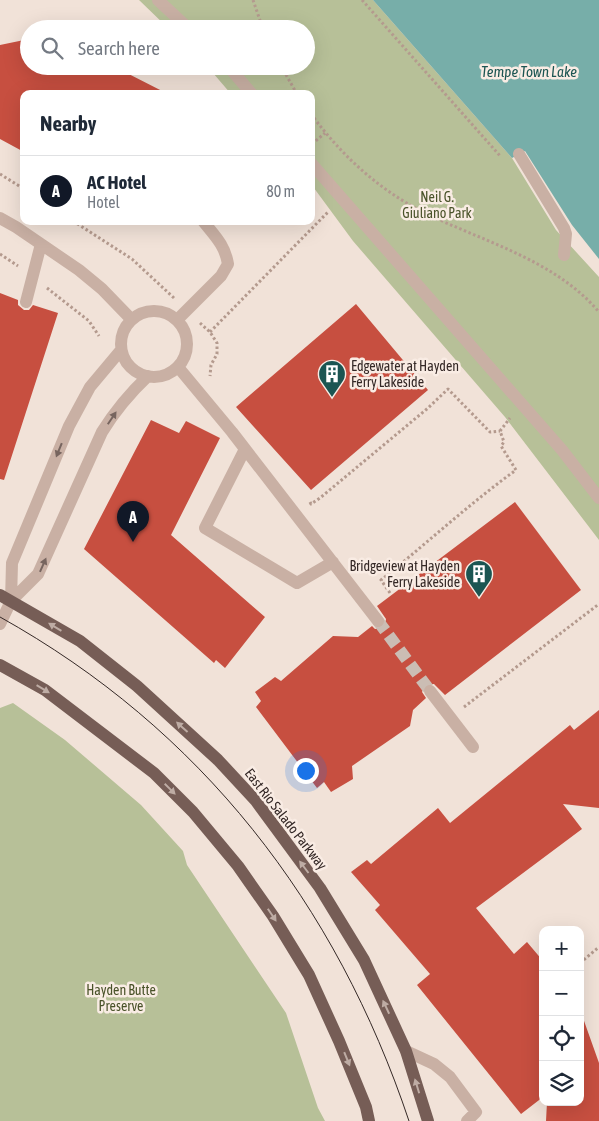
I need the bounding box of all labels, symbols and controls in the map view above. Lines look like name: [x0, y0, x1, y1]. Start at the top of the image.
search box: [20, 20, 315, 75]
icon: search: [38, 34, 66, 62]
text: Search here: [78, 37, 160, 59]
water label: Tempe Town Lake: [481, 63, 577, 80]
text: Nearby: [40, 111, 96, 135]
text: AC Hotel: [87, 171, 146, 193]
text: A: [52, 182, 60, 200]
text: 80 m: [266, 182, 295, 200]
park label: Neil G. Giuliano Park: [402, 189, 472, 221]
text: Hotel: [87, 193, 120, 211]
place label: Edgewater at Hayden Ferry Lakeside: [351, 358, 459, 390]
building icon: Edgewater at Hayden Ferry Lakeside: [317, 359, 347, 398]
one-way arrow: [107, 411, 116, 424]
one-way arrow: [54, 443, 62, 457]
pin: A: [117, 501, 149, 542]
one-way arrow: [39, 558, 47, 572]
place label: Bridgeview at Hayden Ferry Lakeside: [349, 558, 460, 590]
building icon: Bridgeview at Hayden Ferry Lakeside: [464, 559, 494, 598]
one-way arrow: [49, 622, 62, 631]
one-way arrow: [36, 684, 49, 693]
one-way arrow: [177, 721, 189, 733]
your location: [293, 758, 319, 784]
street label: East Rio Salado Parkway: [242, 765, 331, 873]
one-way arrow: [164, 783, 176, 795]
one-way arrow: [300, 860, 310, 873]
one-way arrow: [267, 908, 277, 922]
map controls: [539, 926, 584, 1106]
button: +: [539, 926, 584, 971]
button: −: [539, 971, 584, 1016]
park label: Hayden Butte Preserve: [86, 982, 156, 1014]
one-way arrow: [381, 1000, 389, 1014]
button: locate: [539, 1016, 584, 1061]
one-way arrow: [343, 1052, 351, 1066]
button: layers: [539, 1061, 584, 1106]
one-way arrow: [413, 1078, 421, 1093]

